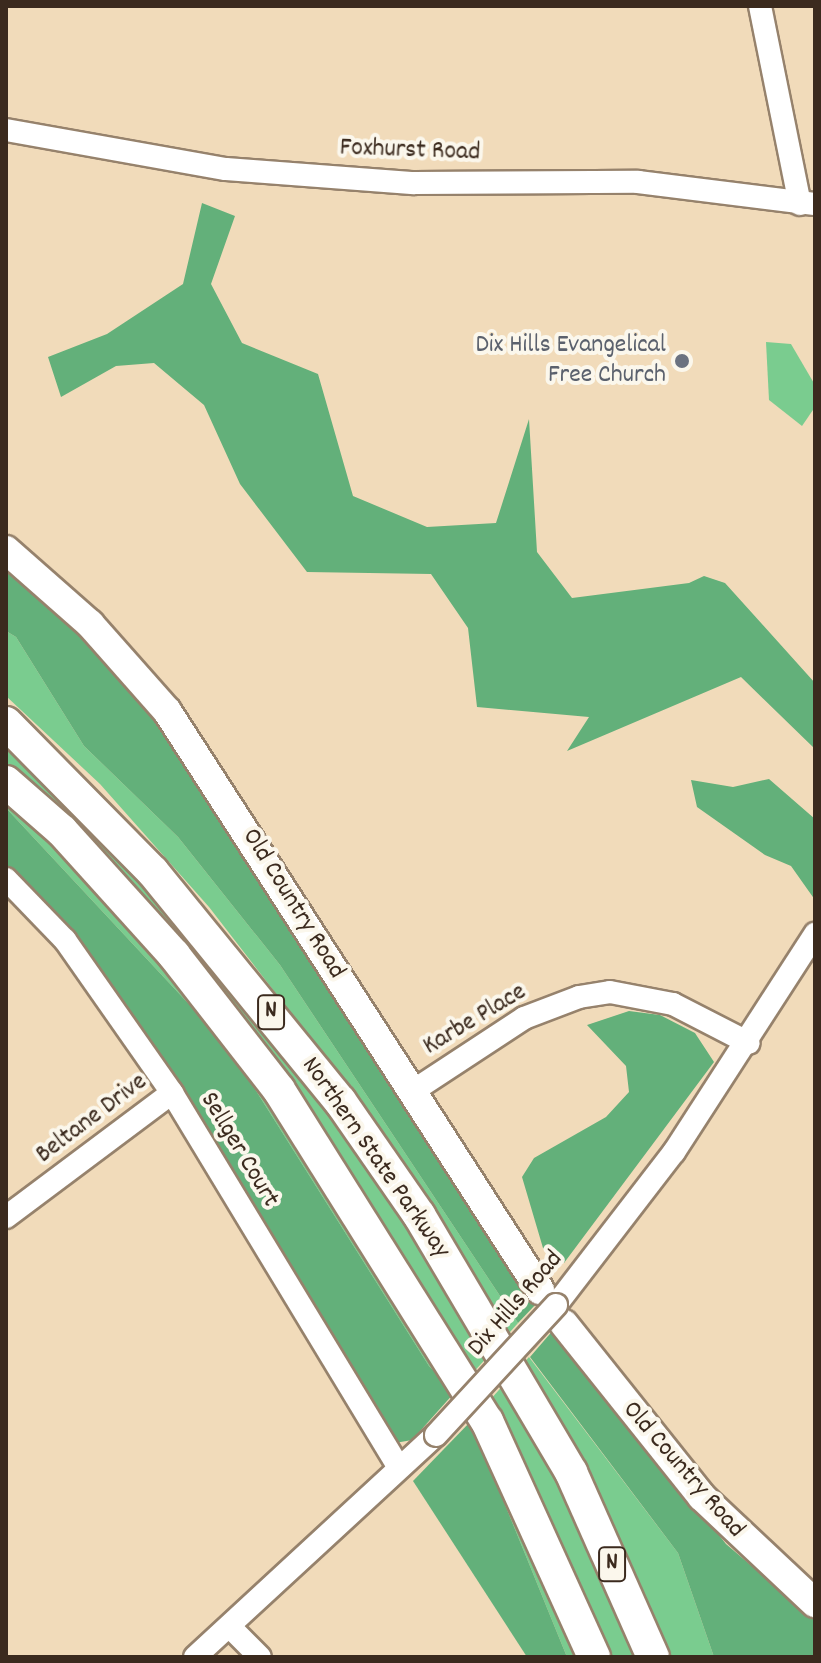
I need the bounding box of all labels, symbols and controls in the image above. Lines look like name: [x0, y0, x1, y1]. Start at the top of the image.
street label: Foxhurst Road: [339, 133, 481, 169]
place label: Dix Hills Evangelical Free Church: [475, 330, 666, 392]
marker: Dix Hills Evangelical Free Church: [673, 352, 691, 370]
street label: Old Country Road: [234, 823, 352, 985]
street label: Karbe Place: [418, 977, 532, 1063]
road number: N: [257, 992, 285, 1032]
street label: Northern State Parkway: [294, 1051, 456, 1265]
street label: Beltane Drive: [30, 1067, 154, 1171]
street label: Sellger Court: [193, 1087, 285, 1213]
street label: Dix Hills Road: [462, 1245, 570, 1363]
street label: Old Country Road: [615, 1395, 751, 1545]
road number: N: [598, 1544, 626, 1584]

